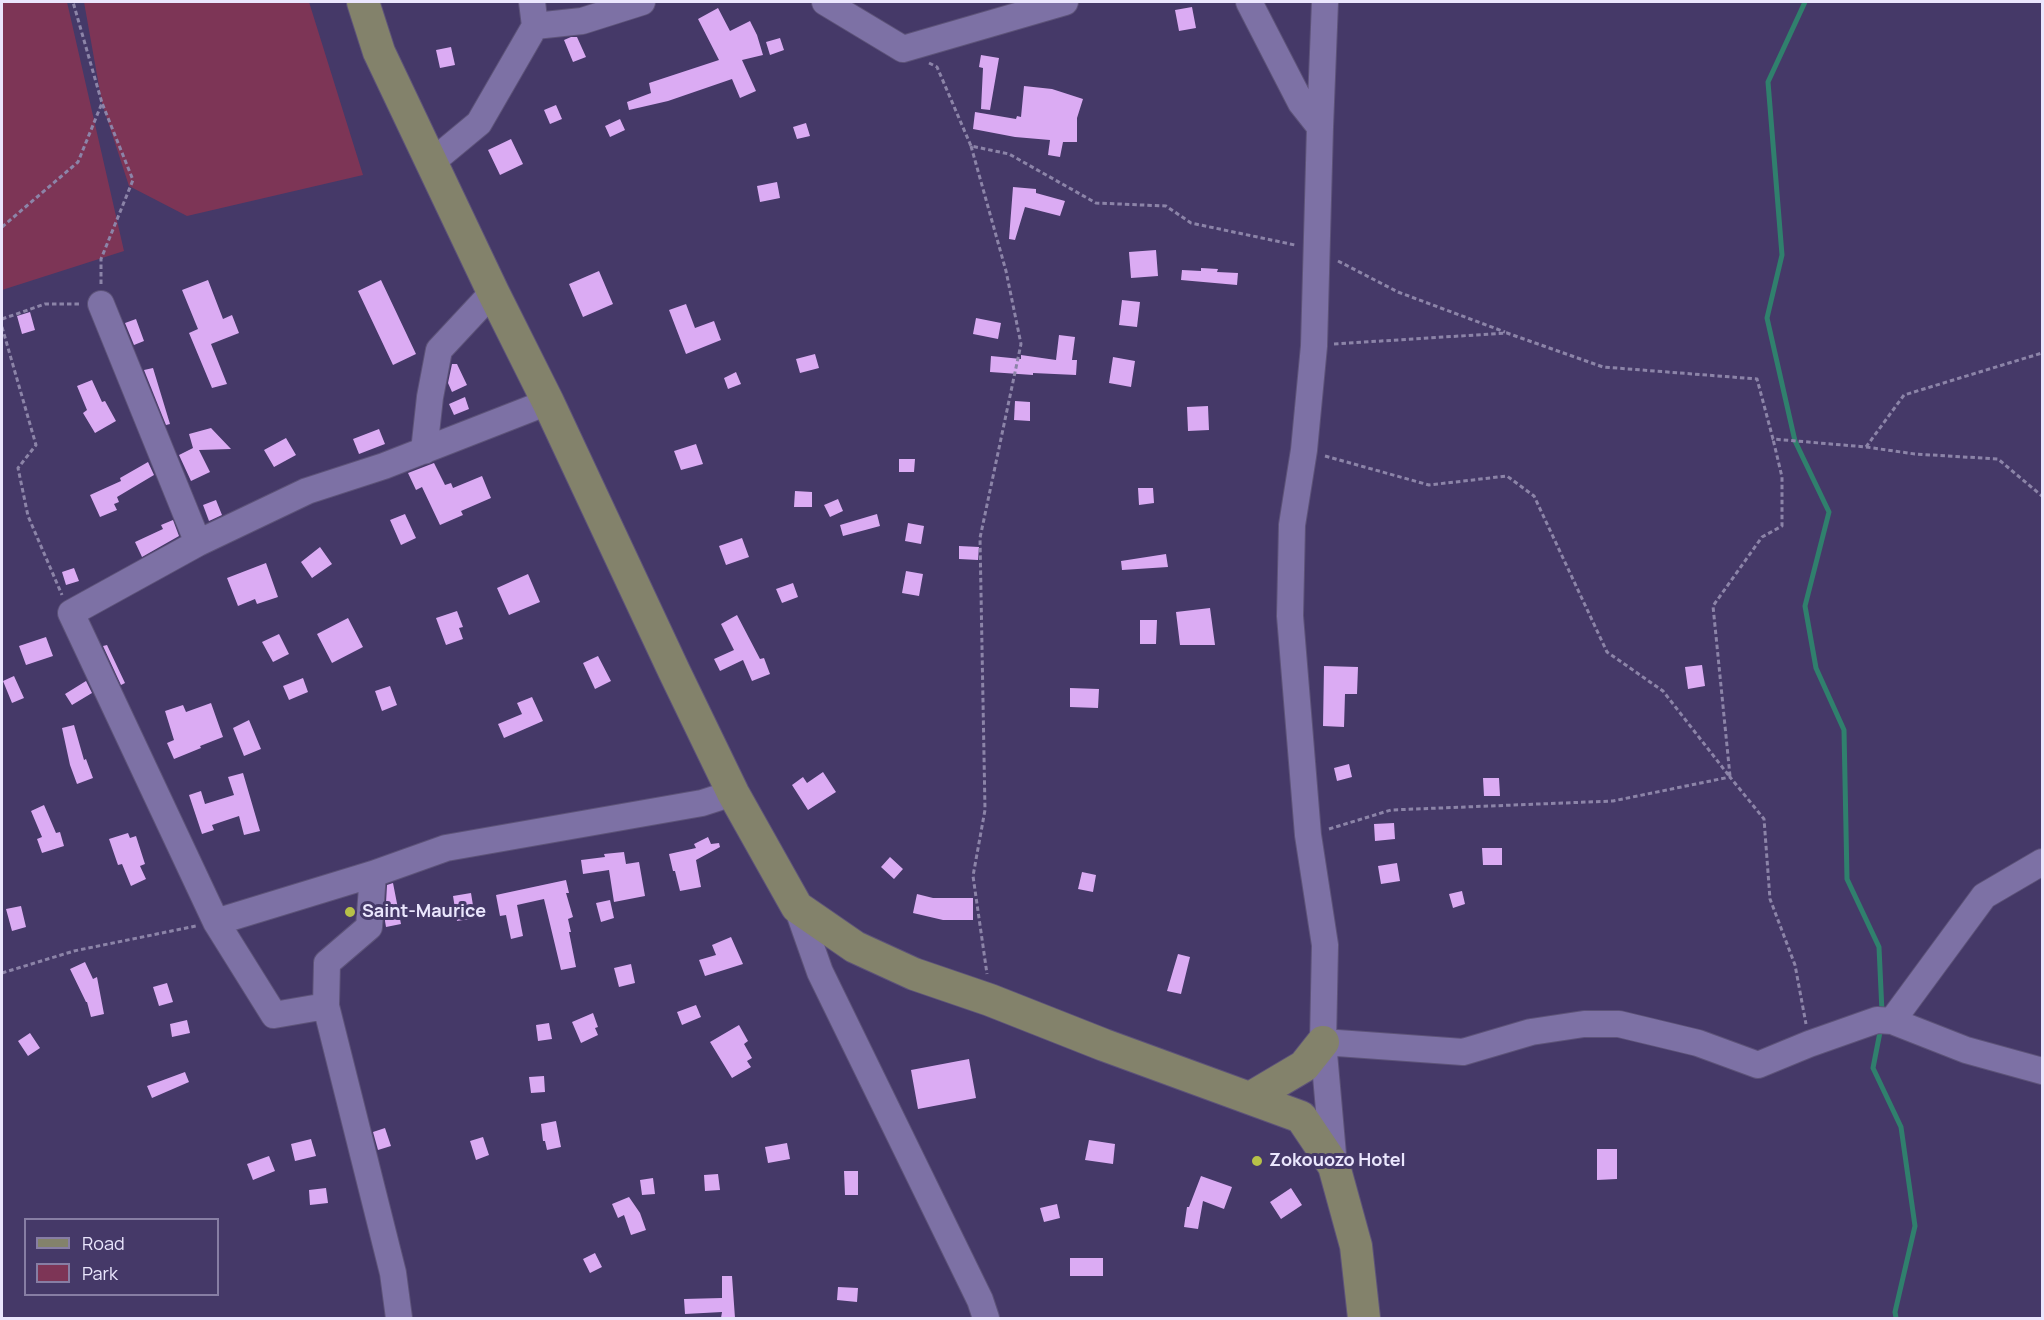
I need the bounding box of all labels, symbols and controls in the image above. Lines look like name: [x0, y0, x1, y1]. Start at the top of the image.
place label: Saint-Maurice: [362, 901, 486, 923]
marker: Saint-Maurice: [343, 905, 357, 919]
place label: Zokouozo Hotel: [1269, 1150, 1406, 1172]
marker: Zokouozo Hotel: [1250, 1154, 1264, 1168]
legend: [24, 1218, 219, 1296]
text: Road: [82, 1231, 125, 1255]
text: Park: [82, 1261, 118, 1285]

